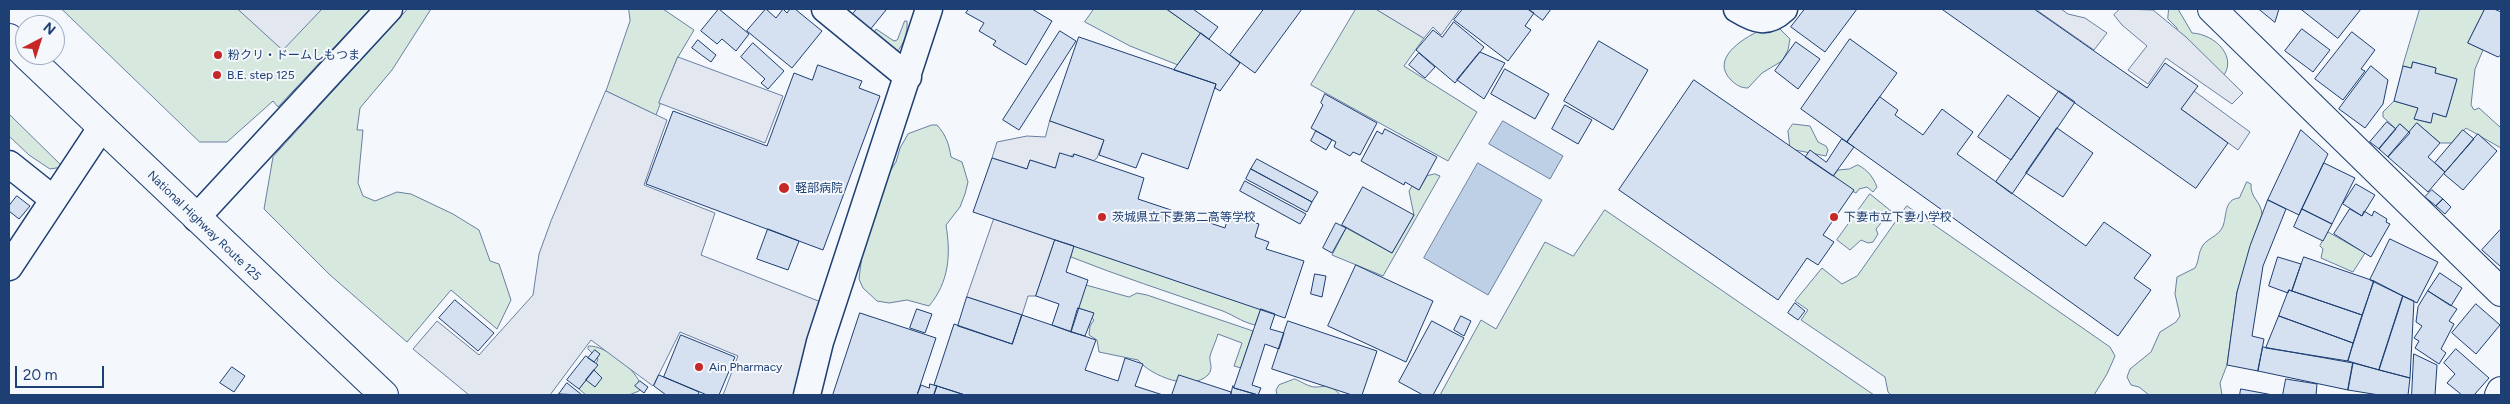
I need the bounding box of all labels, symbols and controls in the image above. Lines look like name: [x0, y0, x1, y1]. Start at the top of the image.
north arrow: [15, 15, 65, 65]
text: N: [40, 19, 59, 39]
place label: 粉クリ・ドームしもつま: [228, 48, 360, 62]
marker: 粉クリ・ドームしもつま: [212, 49, 224, 61]
place label: B.E. step 125: [227, 68, 295, 82]
marker: B.E. step 125: [211, 69, 223, 81]
street label: National Highway Route 125: [144, 168, 264, 284]
marker: 軽部病院: [777, 181, 791, 195]
place label: 軽部病院: [795, 181, 843, 195]
place label: 茨城県立下妻第二高等学校: [1112, 210, 1256, 224]
place label: 下妻市立下妻小学校: [1844, 210, 1952, 224]
marker: 茨城県立下妻第二高等学校: [1096, 211, 1108, 223]
marker: 下妻市立下妻小学校: [1828, 211, 1840, 223]
scale bar: [18, 356, 106, 388]
place label: Ain Pharmacy: [709, 360, 782, 374]
marker: Ain Pharmacy: [693, 361, 705, 373]
text: 20 m: [23, 366, 57, 384]

